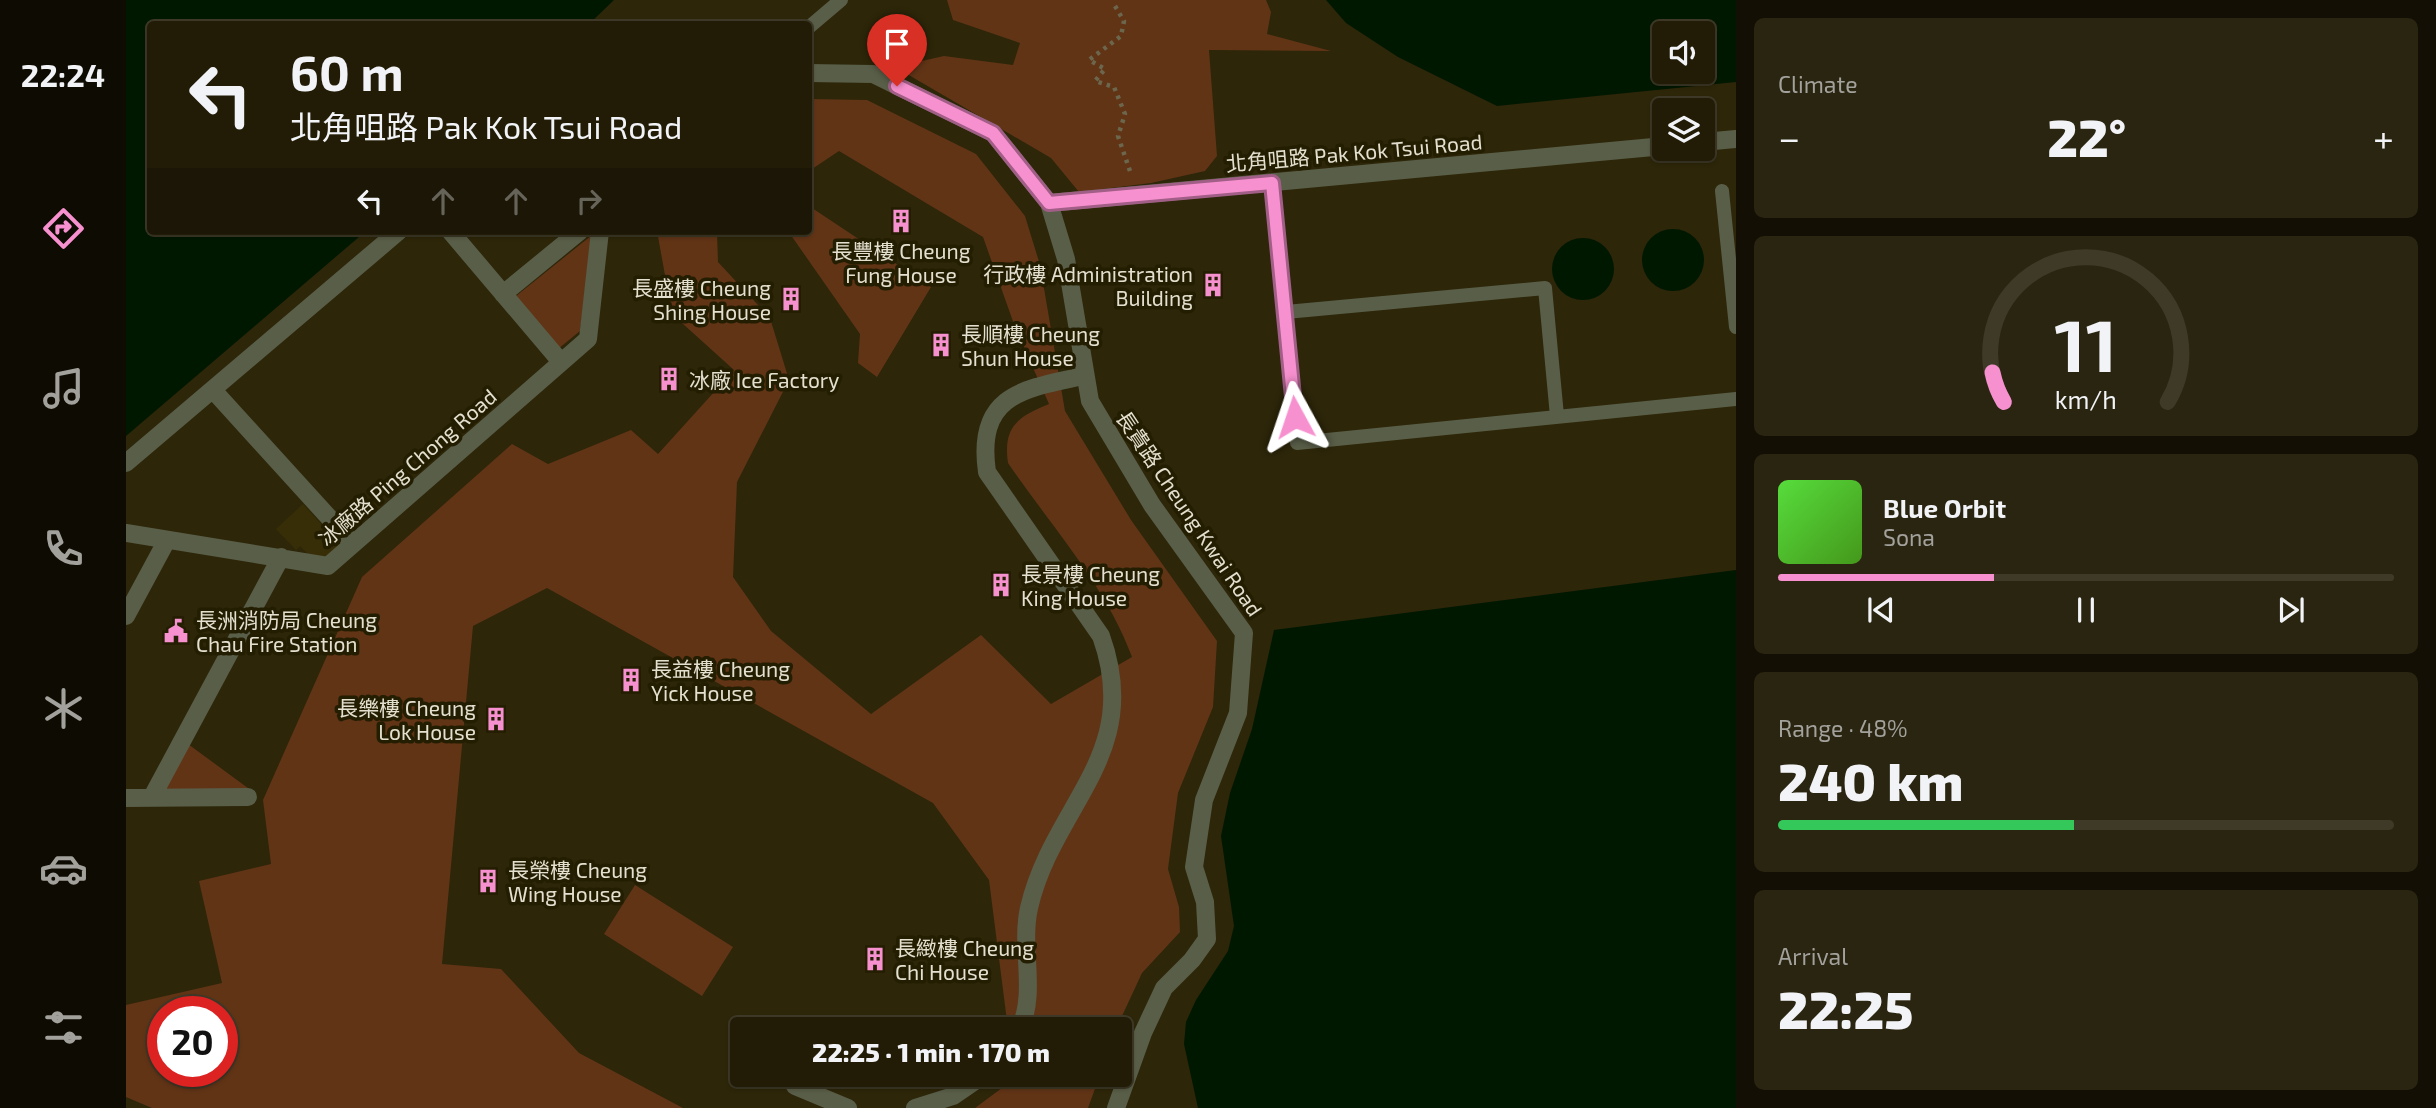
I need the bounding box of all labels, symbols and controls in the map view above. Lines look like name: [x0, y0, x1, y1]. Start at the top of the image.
pin: [867, 14, 927, 86]
map controls: [1652, 21, 1715, 161]
button: sound: [1652, 21, 1715, 84]
icon: arrive: [878, 25, 916, 63]
text: 60 m: [290, 42, 404, 101]
icon: left: [175, 49, 266, 140]
text: 22:24: [21, 55, 105, 93]
text: Climate: [1778, 70, 1858, 98]
button: layers: [1652, 98, 1715, 161]
text: 22°: [2047, 105, 2126, 167]
text: 北角咀路 Pak Kok Tsui Road: [290, 107, 682, 145]
text: −: [1778, 114, 1800, 160]
text: +: [2373, 114, 2394, 160]
street label: 北角咀路 Pak Kok Tsui Road: [1225, 128, 1483, 176]
icon: left: [351, 182, 389, 220]
icon: ahead: [424, 182, 462, 220]
icon: ahead: [497, 182, 535, 220]
icon: right: [570, 182, 608, 220]
icon: directions: [39, 204, 88, 253]
building icon: 長豐樓 Cheung Fung House: [887, 207, 915, 235]
place label: 長豐樓 Cheung Fung House: [831, 238, 971, 287]
place label: 行政樓 Administration Building: [983, 261, 1193, 310]
building icon: 行政樓 Administration Building: [1199, 271, 1227, 299]
place label: 長盛樓 Cheung Shing House: [632, 275, 771, 324]
building icon: 長盛樓 Cheung Shing House: [777, 285, 805, 313]
text: 11: [2055, 299, 2117, 387]
place label: 長順樓 Cheung Shun House: [961, 321, 1100, 370]
building icon: 長順樓 Cheung Shun House: [927, 331, 955, 359]
icon: music: [39, 364, 88, 413]
building icon: 冰廠 Ice Factory: [655, 365, 683, 393]
place label: 冰廠 Ice Factory: [689, 367, 839, 392]
position arrow: [1258, 380, 1332, 454]
street label: 冰廠路 Ping Chong Road: [313, 383, 501, 551]
text: km/h: [2055, 384, 2117, 414]
street label: 長貴路 Cheung Kwai Road: [1112, 405, 1268, 621]
text: Blue Orbit: [1883, 492, 2006, 523]
text: Sona: [1883, 523, 1935, 551]
icon: phone: [39, 524, 88, 573]
place label: 長景樓 Cheung King House: [1021, 561, 1160, 610]
building icon: 長景樓 Cheung King House: [987, 571, 1015, 599]
icon: previous: [1862, 591, 1900, 629]
icon: pause: [2067, 591, 2105, 629]
icon: next: [2272, 591, 2310, 629]
place label: 長洲消防局 Cheung Chau Fire Station: [196, 607, 377, 656]
public building icon: 長洲消防局 Cheung Chau Fire Station: [162, 617, 190, 645]
place label: 長益樓 Cheung Yick House: [651, 656, 790, 705]
building icon: 長益樓 Cheung Yick House: [617, 666, 645, 694]
icon: climate: [39, 684, 88, 733]
place label: 長樂樓 Cheung Lok House: [337, 695, 476, 744]
building icon: 長樂樓 Cheung Lok House: [482, 705, 510, 733]
text: Range · 48%: [1778, 714, 1908, 742]
text: 240 km: [1778, 749, 1964, 811]
icon: car: [39, 844, 88, 893]
place label: 長榮樓 Cheung Wing House: [508, 857, 647, 906]
building icon: 長榮樓 Cheung Wing House: [474, 867, 502, 895]
place label: 長緻樓 Cheung Chi House: [895, 935, 1034, 984]
text: Arrival: [1778, 942, 1848, 970]
building icon: 長緻樓 Cheung Chi House: [861, 945, 889, 973]
text: 22:25: [1778, 977, 1913, 1039]
speed limit sign: 20: [147, 996, 238, 1087]
icon: filters: [39, 1003, 88, 1052]
text: 22:25 · 1 min · 170 m: [812, 1036, 1050, 1067]

